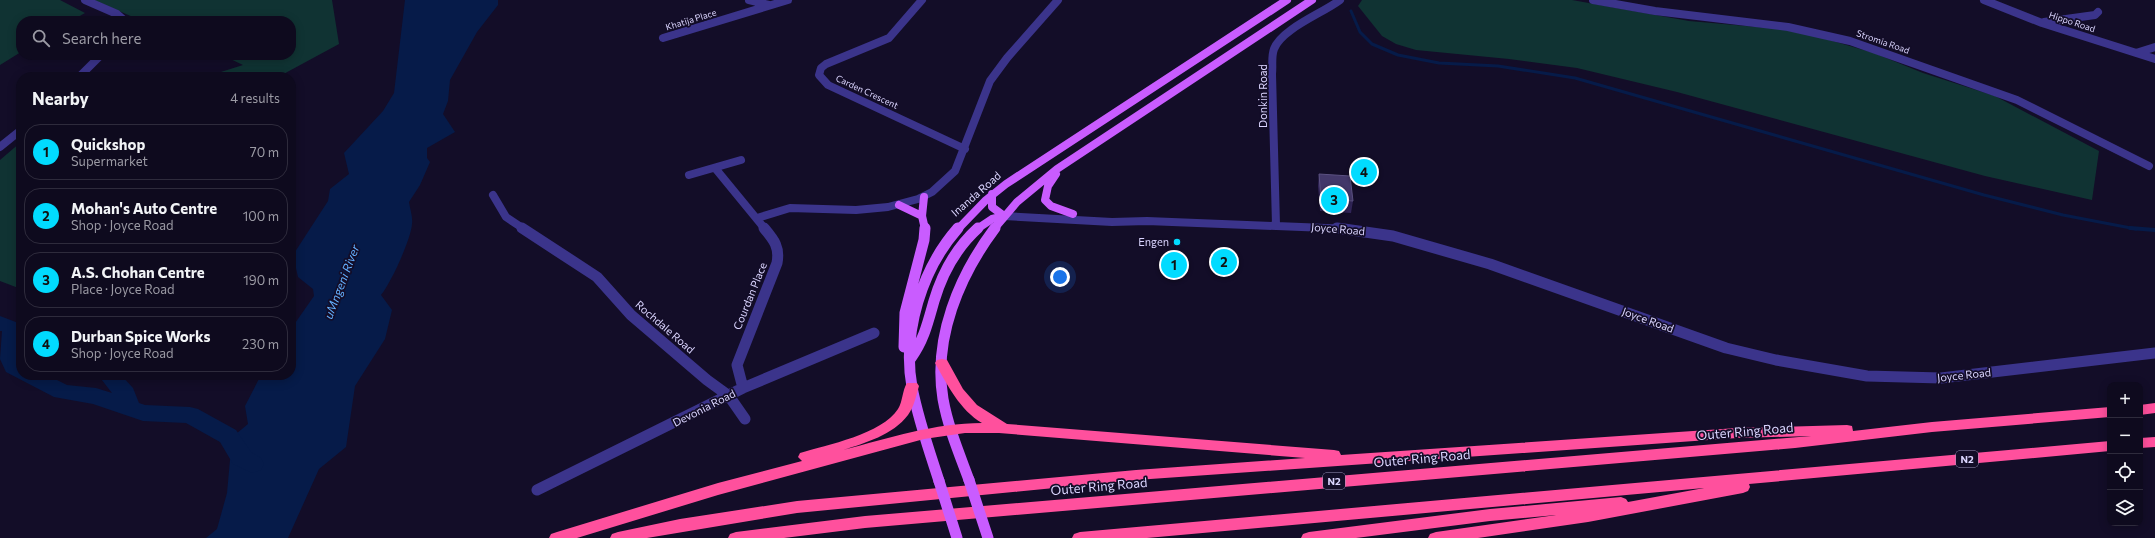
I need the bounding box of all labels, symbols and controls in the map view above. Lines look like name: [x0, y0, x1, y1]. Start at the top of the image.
street label: Khatija Place: [664, 7, 718, 32]
street label: Hippo Road: [2048, 9, 2097, 34]
search box: [16, 16, 296, 60]
icon: search: [30, 27, 52, 49]
street label: Stromia Road: [1855, 27, 1911, 56]
text: Search here: [62, 29, 141, 47]
street label: Donkin Road: [1256, 64, 1269, 128]
street label: Carden Crescent: [834, 72, 900, 111]
text: Nearby: [32, 88, 89, 109]
text: 4 results: [230, 90, 280, 106]
text: Quickshop: [71, 135, 145, 153]
text: 1: [43, 144, 49, 160]
text: 70 m: [250, 144, 279, 160]
text: Supermarket: [71, 153, 148, 169]
pin: 4: [1351, 157, 1377, 187]
street label: Inanda Road: [948, 169, 1003, 219]
pin: 3: [1321, 185, 1347, 215]
text: Mohan's Auto Centre: [71, 199, 217, 217]
text: 2: [42, 208, 50, 224]
text: 100 m: [243, 208, 279, 224]
text: Shop · Joyce Road: [71, 217, 174, 233]
street label: Joyce Road: [1310, 220, 1366, 238]
place label: Engen: [1138, 235, 1169, 248]
marker: Engen: [1172, 237, 1182, 247]
water label: uMngeni River: [320, 241, 362, 321]
pin: 2: [1211, 247, 1237, 277]
pin: 1: [1161, 250, 1187, 280]
street label: Courdan Place: [730, 260, 769, 331]
text: A.S. Chohan Centre: [71, 263, 205, 281]
your location: [1050, 267, 1070, 287]
text: 3: [42, 272, 50, 288]
text: 190 m: [243, 272, 279, 288]
text: Place · Joyce Road: [71, 281, 175, 297]
street label: Rochdale Road: [633, 297, 697, 356]
street label: Joyce Road: [1620, 304, 1676, 336]
text: Durban Spice Works: [71, 327, 211, 345]
text: 4: [42, 336, 50, 352]
text: 230 m: [242, 336, 279, 352]
text: Shop · Joyce Road: [71, 345, 174, 361]
street label: Joyce Road: [1936, 365, 1992, 385]
map controls: [2107, 382, 2143, 526]
button: +: [2107, 382, 2143, 418]
street label: Devonia Road: [670, 386, 737, 429]
button: −: [2107, 418, 2143, 454]
street label: Outer Ring Road: [1696, 419, 1794, 443]
street label: Outer Ring Road: [1373, 446, 1471, 470]
road number: N2: [1956, 451, 1978, 467]
button: locate: [2107, 454, 2143, 490]
road number: N2: [1323, 473, 1345, 489]
street label: Outer Ring Road: [1050, 474, 1148, 498]
button: layers: [2107, 490, 2143, 526]

